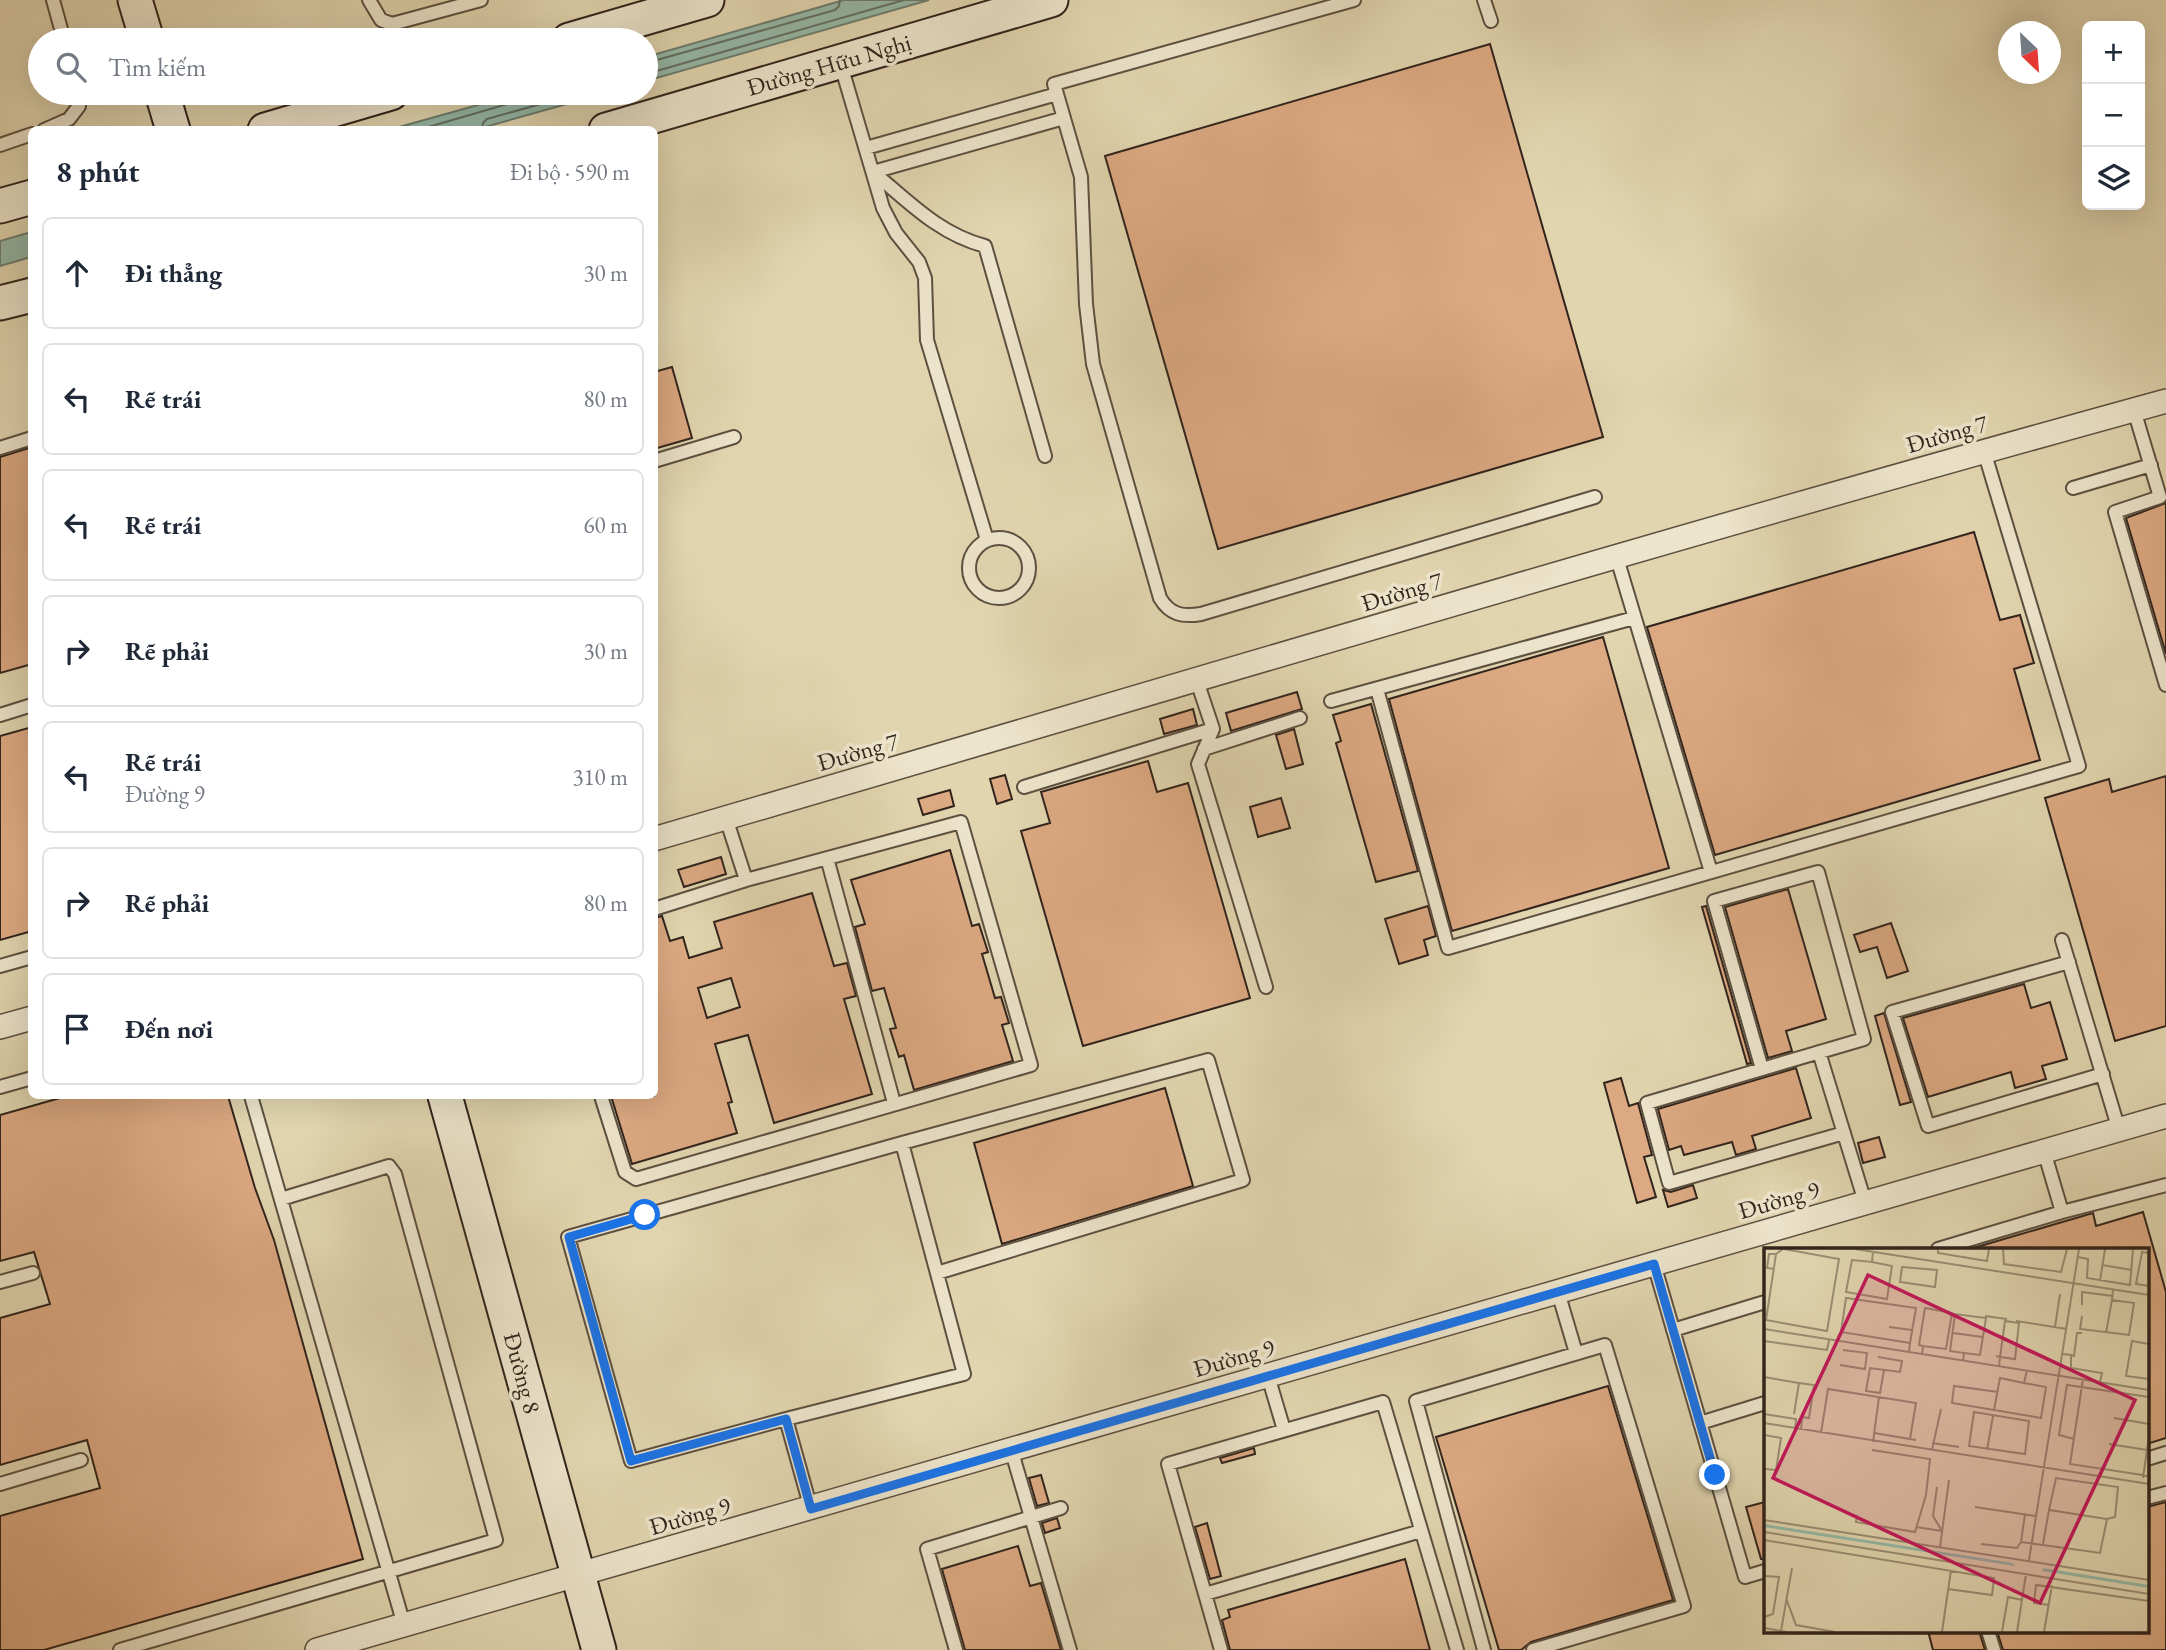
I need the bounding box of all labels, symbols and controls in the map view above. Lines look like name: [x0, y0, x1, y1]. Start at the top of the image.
north arrow: [1998, 21, 2061, 84]
map controls: [2082, 21, 2145, 210]
button: +: [2082, 21, 2145, 84]
street label: Đường Hữu Nghị: [743, 26, 915, 103]
search box: [28, 28, 658, 105]
icon: search: [52, 48, 90, 86]
text: Tìm kiếm: [108, 50, 206, 84]
button: −: [2082, 84, 2145, 147]
button: layers: [2082, 147, 2145, 210]
text: 8 phút: [56, 152, 140, 191]
text: Đi bộ · 590 m: [510, 157, 630, 187]
icon: ahead: [58, 254, 96, 292]
text: Đi thẳng: [125, 256, 222, 290]
text: 30 m: [583, 258, 628, 288]
icon: left: [58, 380, 96, 418]
text: Rẽ trái: [125, 382, 201, 416]
text: 80 m: [583, 384, 628, 414]
street label: Đường 7: [1903, 407, 1992, 460]
icon: left: [58, 506, 96, 544]
text: Rẽ trái: [125, 508, 201, 542]
text: 60 m: [583, 510, 628, 540]
street label: Đường 7: [1358, 564, 1447, 618]
icon: right: [58, 632, 96, 670]
text: Rẽ phải: [125, 634, 209, 668]
text: 30 m: [583, 636, 628, 666]
street label: Đường 7: [814, 725, 903, 778]
text: Rẽ trái: [125, 745, 201, 779]
icon: left: [58, 758, 96, 796]
text: 310 m: [572, 762, 628, 792]
text: Đường 9: [125, 779, 205, 809]
icon: right: [58, 884, 96, 922]
text: Rẽ phải: [125, 886, 209, 920]
text: 80 m: [583, 888, 628, 918]
icon: arrive: [58, 1010, 96, 1048]
text: Đến nơi: [125, 1012, 213, 1046]
street label: Đường 9: [1735, 1173, 1824, 1226]
route start: [629, 1199, 660, 1230]
inset map: [1764, 1248, 2148, 1632]
street label: Đường 8: [497, 1329, 548, 1417]
street label: Đường 9: [1190, 1331, 1279, 1384]
route end: [1699, 1459, 1730, 1490]
street label: Đường 9: [646, 1489, 735, 1542]

